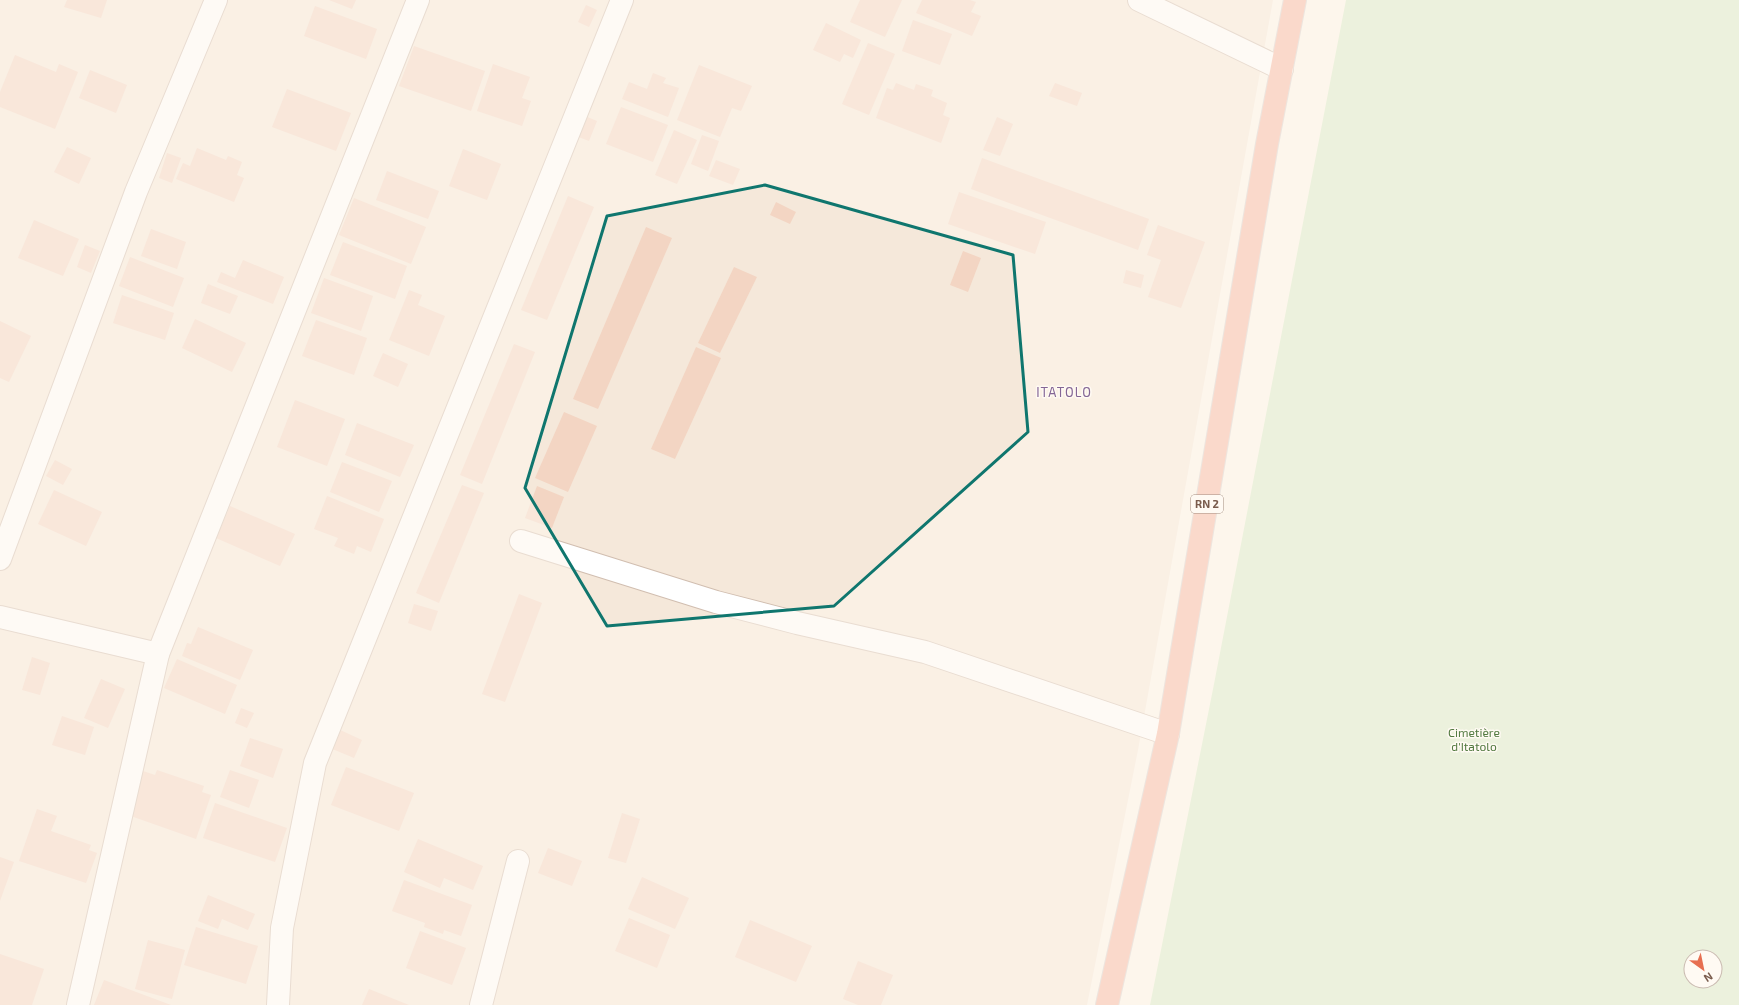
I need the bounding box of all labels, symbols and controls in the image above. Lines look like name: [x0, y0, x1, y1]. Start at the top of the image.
district label: ITATOLO: [1036, 384, 1092, 400]
road number: RN 2: [1191, 495, 1223, 513]
park label: Cimetière d'Itatolo: [1448, 725, 1500, 753]
north arrow: [1683, 949, 1723, 989]
text: N: [1702, 970, 1716, 985]

